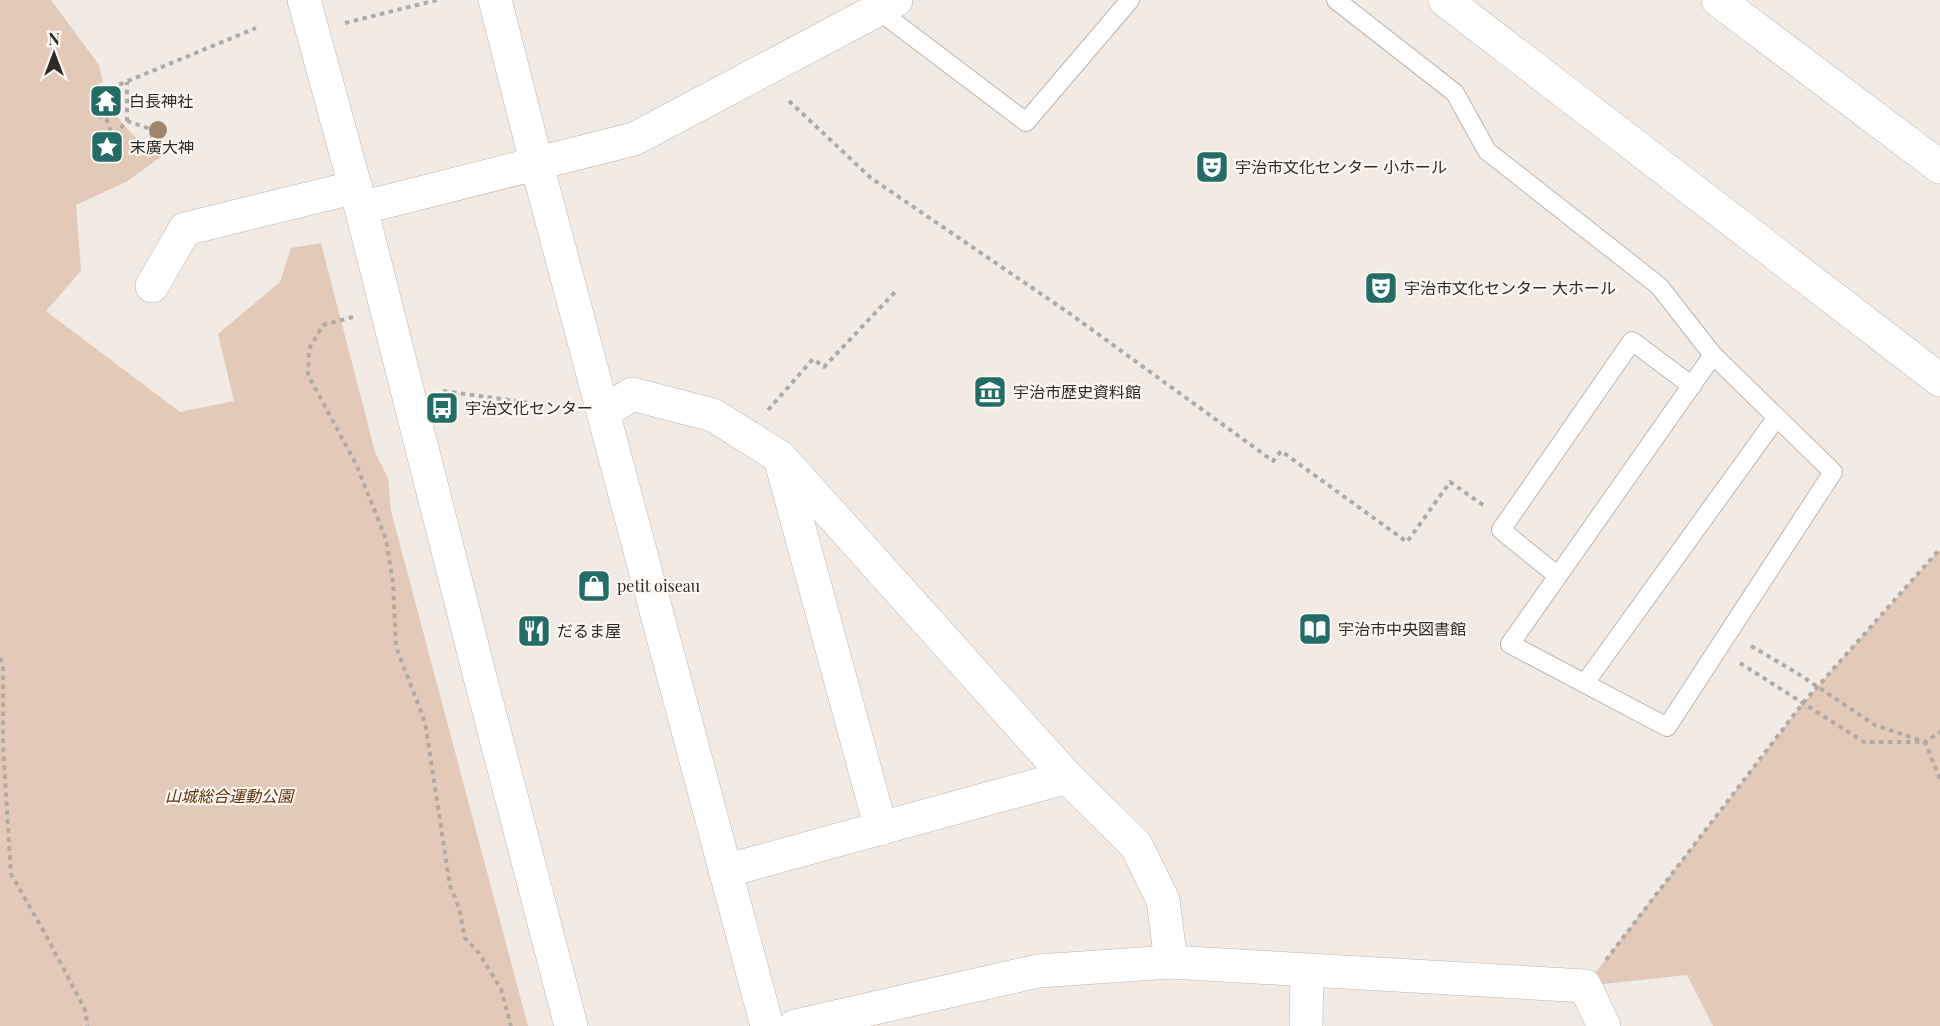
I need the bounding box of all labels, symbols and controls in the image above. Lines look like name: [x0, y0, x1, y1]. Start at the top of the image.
north arrow: [24, 24, 84, 84]
text: N: [48, 28, 60, 49]
temple icon: 白長神社: [88, 83, 124, 119]
place label: 白長神社: [129, 90, 193, 111]
place icon: 末廣大神: [89, 129, 125, 165]
place label: 末廣大神: [130, 136, 194, 157]
theatre icon: 宇治市文化センター 小ホール: [1194, 149, 1230, 185]
place label: 宇治市文化センター 小ホール: [1235, 156, 1447, 177]
theatre icon: 宇治市文化センター 大ホール: [1363, 270, 1399, 306]
place label: 宇治市文化センター 大ホール: [1404, 277, 1616, 298]
museum icon: 宇治市歴史資料館: [972, 374, 1008, 410]
place label: 宇治市歴史資料館: [1013, 381, 1141, 402]
bus stop icon: 宇治文化センター: [424, 390, 460, 426]
place label: 宇治文化センター: [465, 397, 593, 418]
shop icon: petit oiseau: [576, 568, 612, 604]
place label: petit oiseau: [617, 575, 700, 596]
library icon: 宇治市中央図書館: [1297, 611, 1333, 647]
restaurant icon: だるま屋: [516, 613, 552, 649]
place label: 宇治市中央図書館: [1338, 618, 1466, 639]
place label: だるま屋: [557, 620, 621, 641]
park label: 山城総合運動公園: [165, 785, 295, 806]

